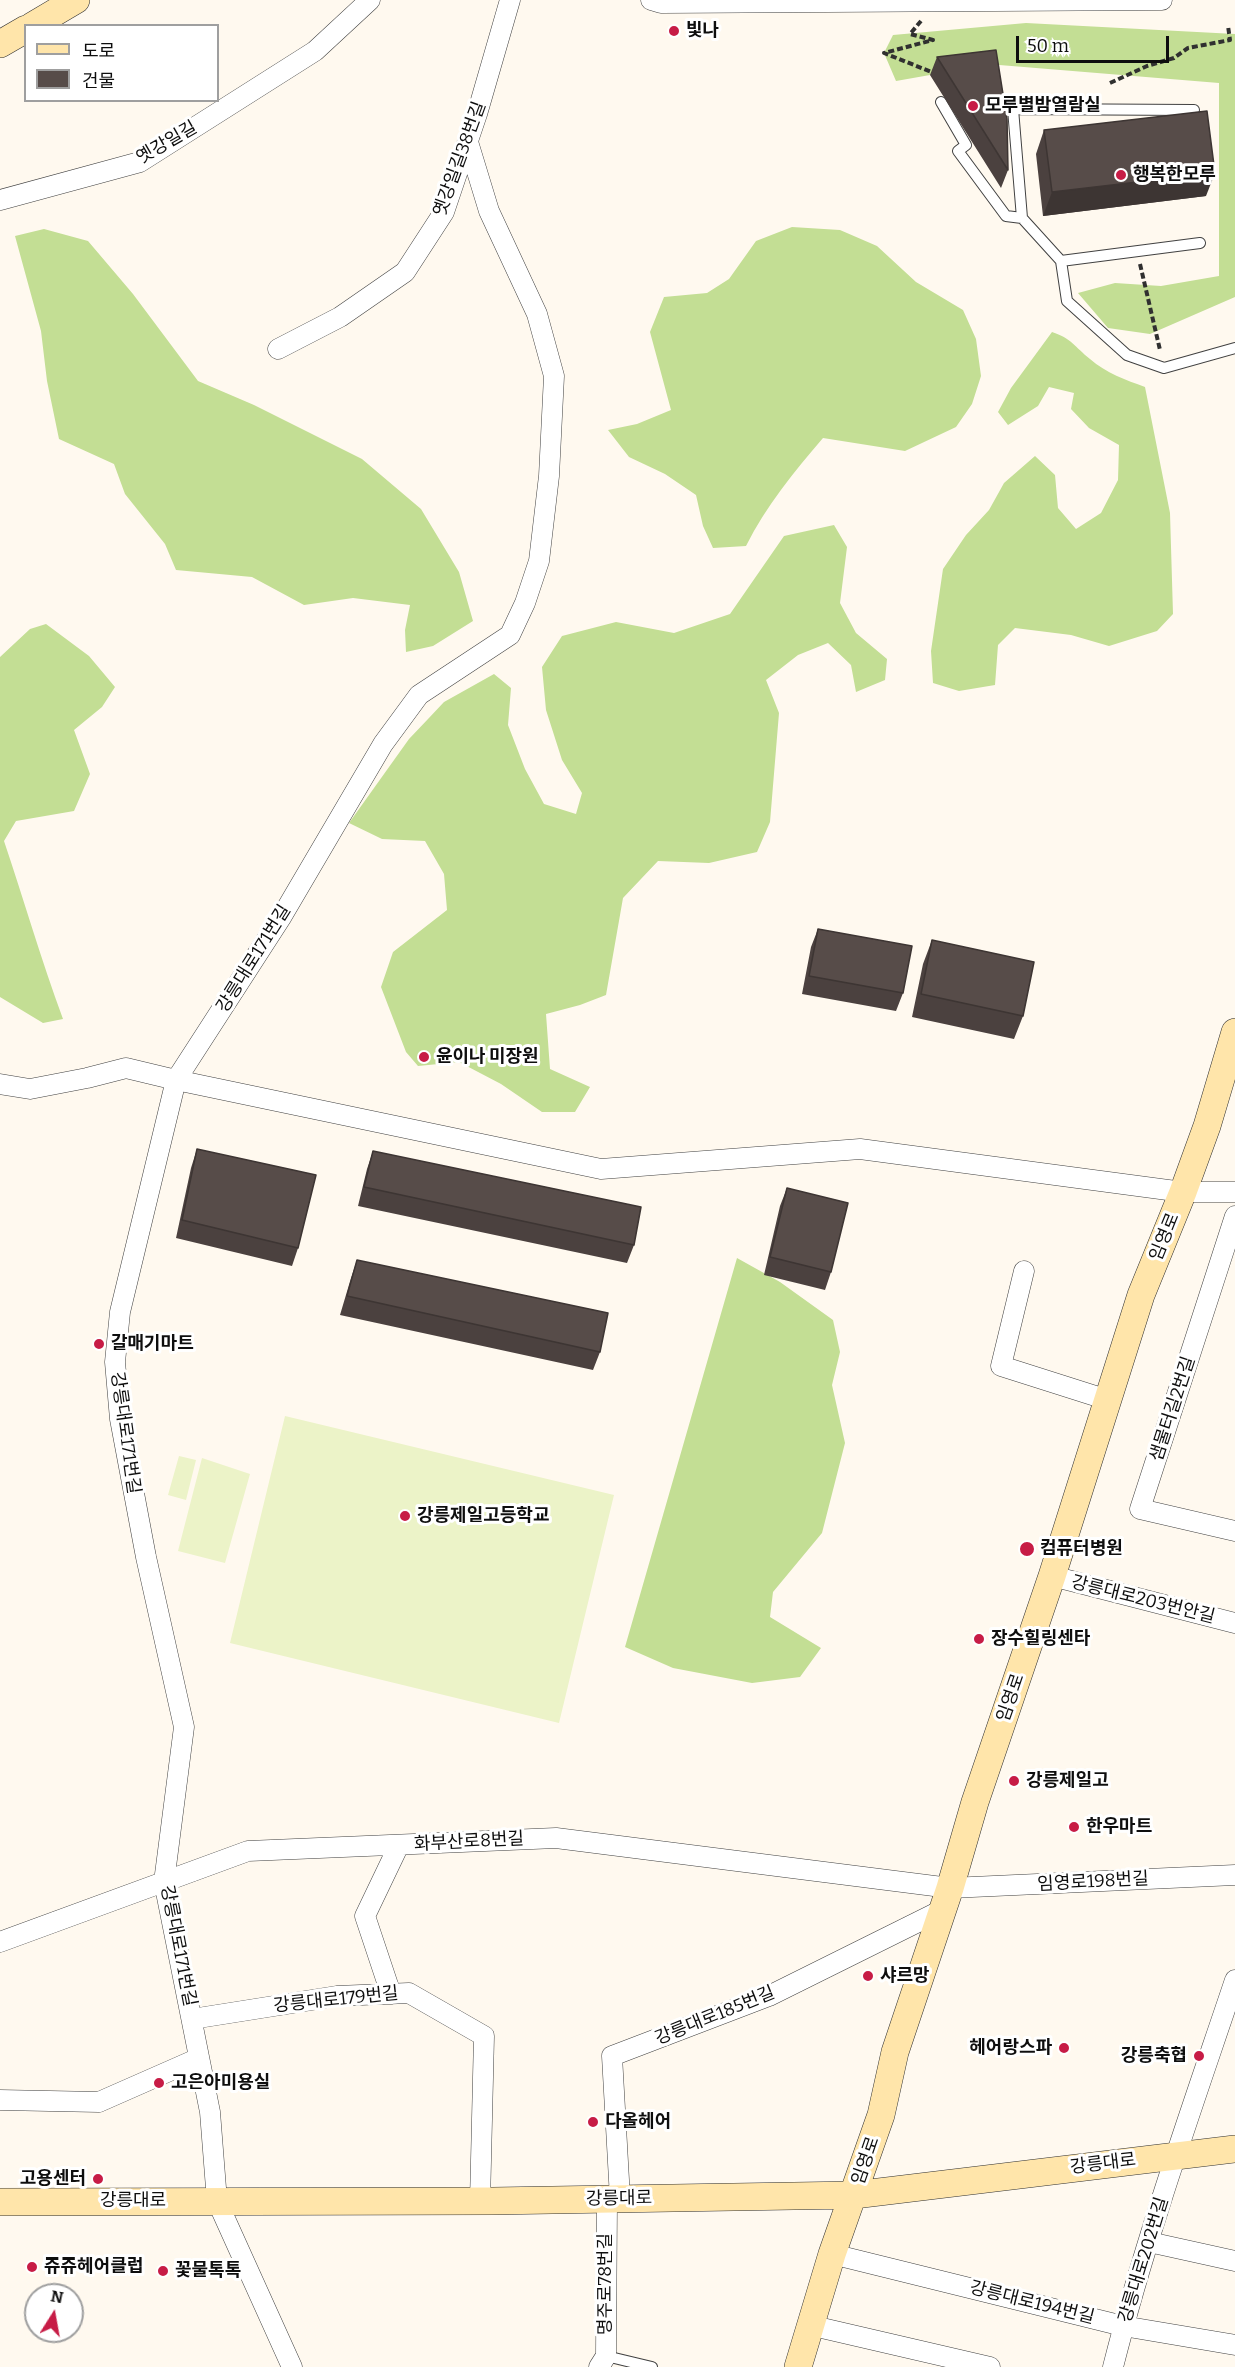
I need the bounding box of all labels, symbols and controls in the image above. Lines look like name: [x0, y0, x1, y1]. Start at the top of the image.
place label: 빛나: [686, 20, 719, 42]
legend: [24, 24, 219, 102]
marker: 빛나: [667, 24, 681, 38]
scale bar: [1019, 24, 1172, 62]
text: 50 m: [1027, 35, 1069, 57]
text: 도로: [82, 40, 115, 62]
text: 건물: [82, 70, 115, 92]
place label: 모루별밤열람실: [985, 95, 1101, 117]
street label: 옛강일길38번길: [429, 99, 491, 219]
marker: 모루별밤열람실: [966, 99, 980, 113]
street label: 옛강일길: [133, 117, 201, 169]
place label: 행복한모루: [1133, 164, 1216, 186]
marker: 행복한모루: [1114, 168, 1128, 182]
street label: 강릉대로171번길: [212, 901, 296, 1017]
place label: 윤이나 미장원: [436, 1046, 539, 1068]
marker: 윤이나 미장원: [417, 1050, 431, 1064]
street label: 임영로: [1146, 1210, 1184, 1264]
place label: 갈매기마트: [111, 1333, 194, 1355]
marker: 갈매기마트: [92, 1337, 106, 1351]
street label: 샘물터길2번길: [1146, 1354, 1200, 1464]
street label: 강릉대로171번길: [106, 1371, 144, 1495]
place label: 강릉제일고등학교: [417, 1505, 549, 1527]
marker: 강릉제일고등학교: [398, 1509, 412, 1523]
place label: 컴퓨터병원: [1040, 1538, 1123, 1560]
marker: 컴퓨터병원: [1018, 1540, 1036, 1558]
street label: 강릉대로203번안길: [1069, 1572, 1217, 1628]
place label: 장수힐링센타: [991, 1628, 1090, 1650]
marker: 장수힐링센타: [972, 1632, 986, 1646]
street label: 임영로: [993, 1671, 1029, 1725]
place label: 강릉제일고: [1026, 1770, 1109, 1792]
marker: 강릉제일고: [1007, 1774, 1021, 1788]
place label: 한우마트: [1086, 1816, 1152, 1838]
marker: 한우마트: [1067, 1820, 1081, 1834]
street label: 화부산로8번길: [413, 1828, 525, 1856]
street label: 임영로198번길: [1037, 1868, 1149, 1896]
street label: 강릉대로171번길: [156, 1884, 200, 2008]
place label: 샤르망: [880, 1965, 930, 1987]
marker: 샤르망: [861, 1969, 875, 1983]
street label: 강릉대로185번길: [652, 1982, 778, 2050]
street label: 강릉대로179번길: [272, 1983, 400, 2017]
place label: 헤어랑스파: [969, 2037, 1052, 2059]
marker: 헤어랑스파: [1057, 2041, 1071, 2055]
place label: 강릉축협: [1121, 2045, 1187, 2067]
marker: 강릉축협: [1192, 2049, 1206, 2063]
place label: 고은아미용실: [171, 2072, 270, 2094]
marker: 고은아미용실: [152, 2076, 166, 2090]
place label: 다올헤어: [605, 2111, 671, 2133]
marker: 다올헤어: [586, 2115, 600, 2129]
street label: 임영로: [848, 2134, 884, 2188]
street label: 강릉대로: [1069, 2149, 1137, 2179]
place label: 고용센터: [20, 2168, 86, 2190]
marker: 고용센터: [91, 2172, 105, 2186]
street label: 강릉대로: [586, 2188, 652, 2210]
street label: 강릉대로: [100, 2190, 166, 2212]
street label: 강릉대로202번길: [1115, 2194, 1173, 2326]
street label: 명주로78번길: [595, 2233, 617, 2335]
place label: 쥬쥬헤어클럽: [44, 2256, 143, 2278]
marker: 쥬쥬헤어클럽: [25, 2260, 39, 2274]
place label: 꽃물톡톡: [175, 2260, 241, 2282]
marker: 꽃물톡톡: [156, 2264, 170, 2278]
street label: 강릉대로194번길: [967, 2277, 1097, 2329]
north arrow: [24, 2283, 84, 2343]
text: N: [49, 2286, 65, 2307]

